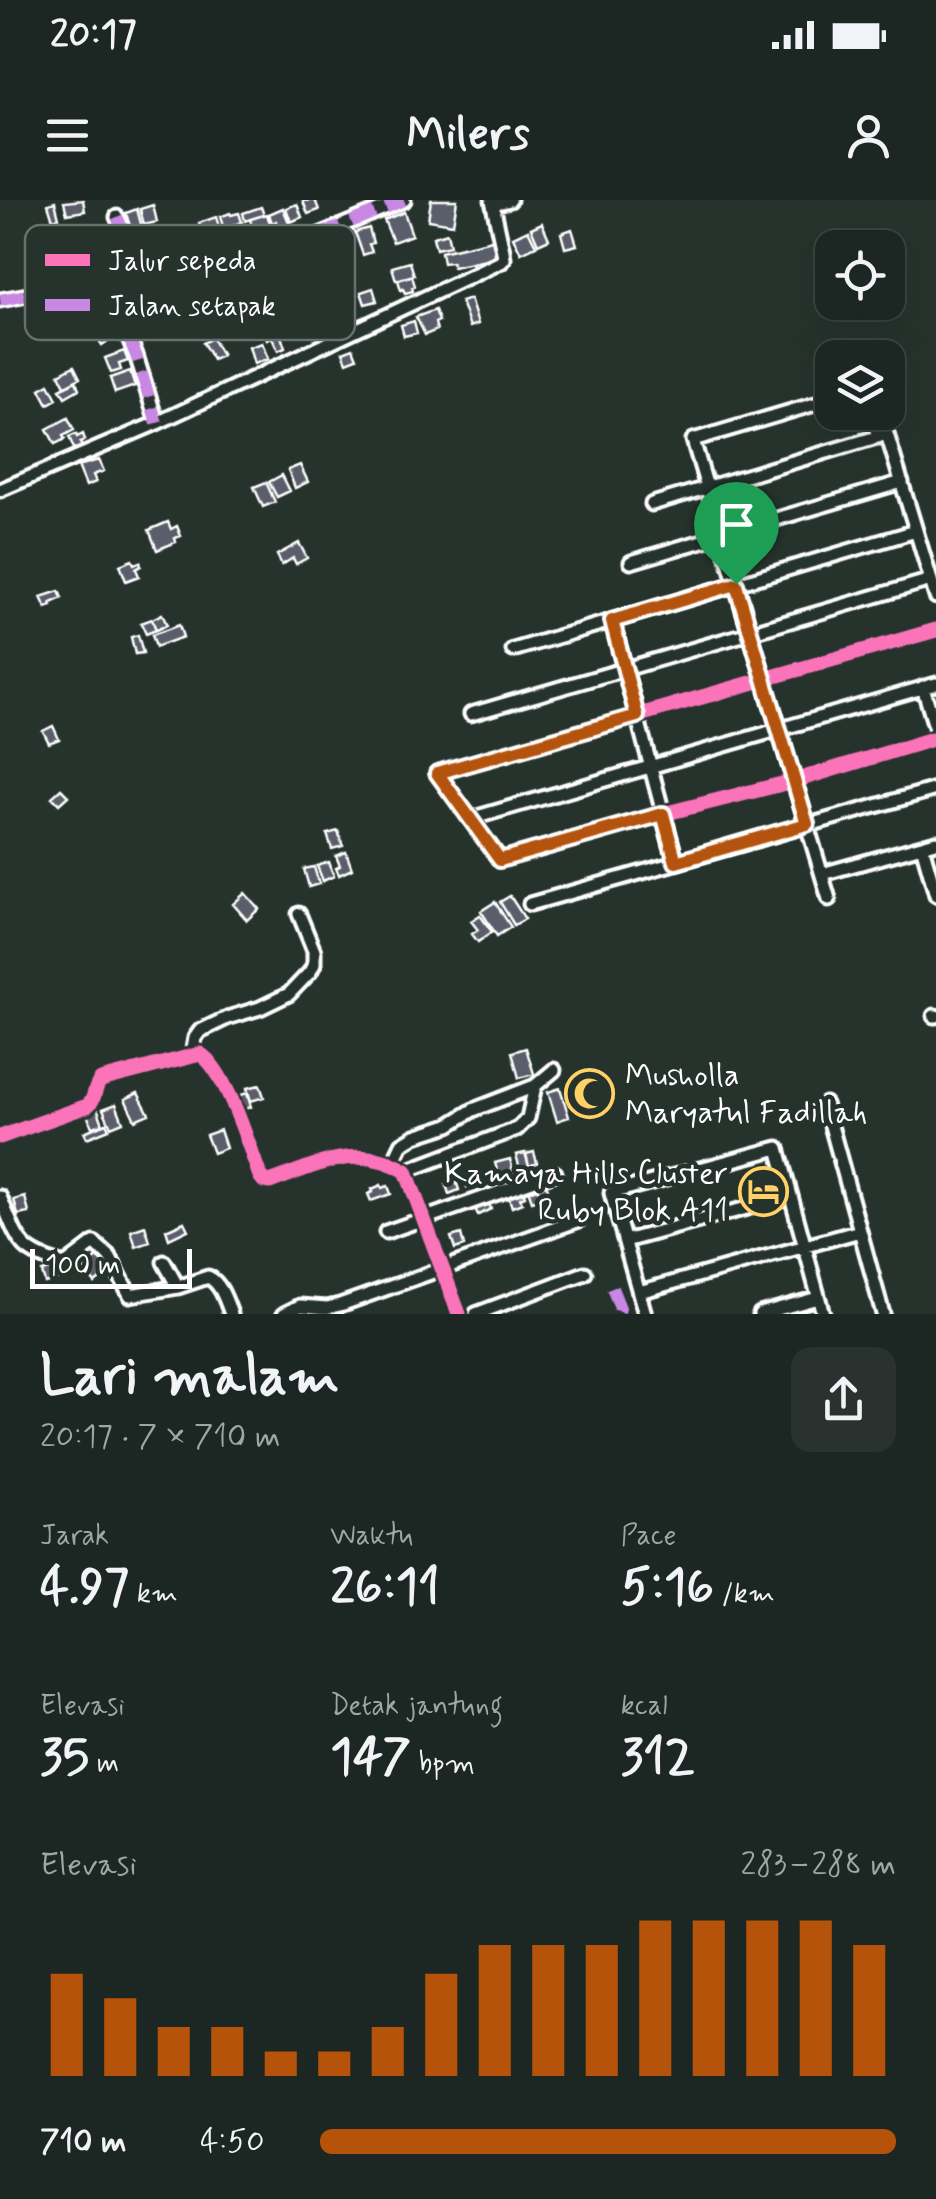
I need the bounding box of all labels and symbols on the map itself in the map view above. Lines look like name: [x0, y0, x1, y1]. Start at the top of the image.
legend: [25, 225, 355, 340]
text: Jalur sepeda: [108, 244, 257, 281]
text: Jalan setapak: [108, 289, 276, 326]
pin: [694, 482, 779, 585]
place label: Musholla Maryatul Fadillah: [625, 1055, 867, 1134]
mosque icon: Musholla Maryatul Fadillah: [564, 1068, 616, 1120]
place label: Kamaya Hills Cluster Ruby Blok A11: [444, 1153, 728, 1232]
hotel icon: Kamaya Hills Cluster Ruby Blok A11: [737, 1166, 789, 1218]
scale bar: [30, 1244, 192, 1288]

